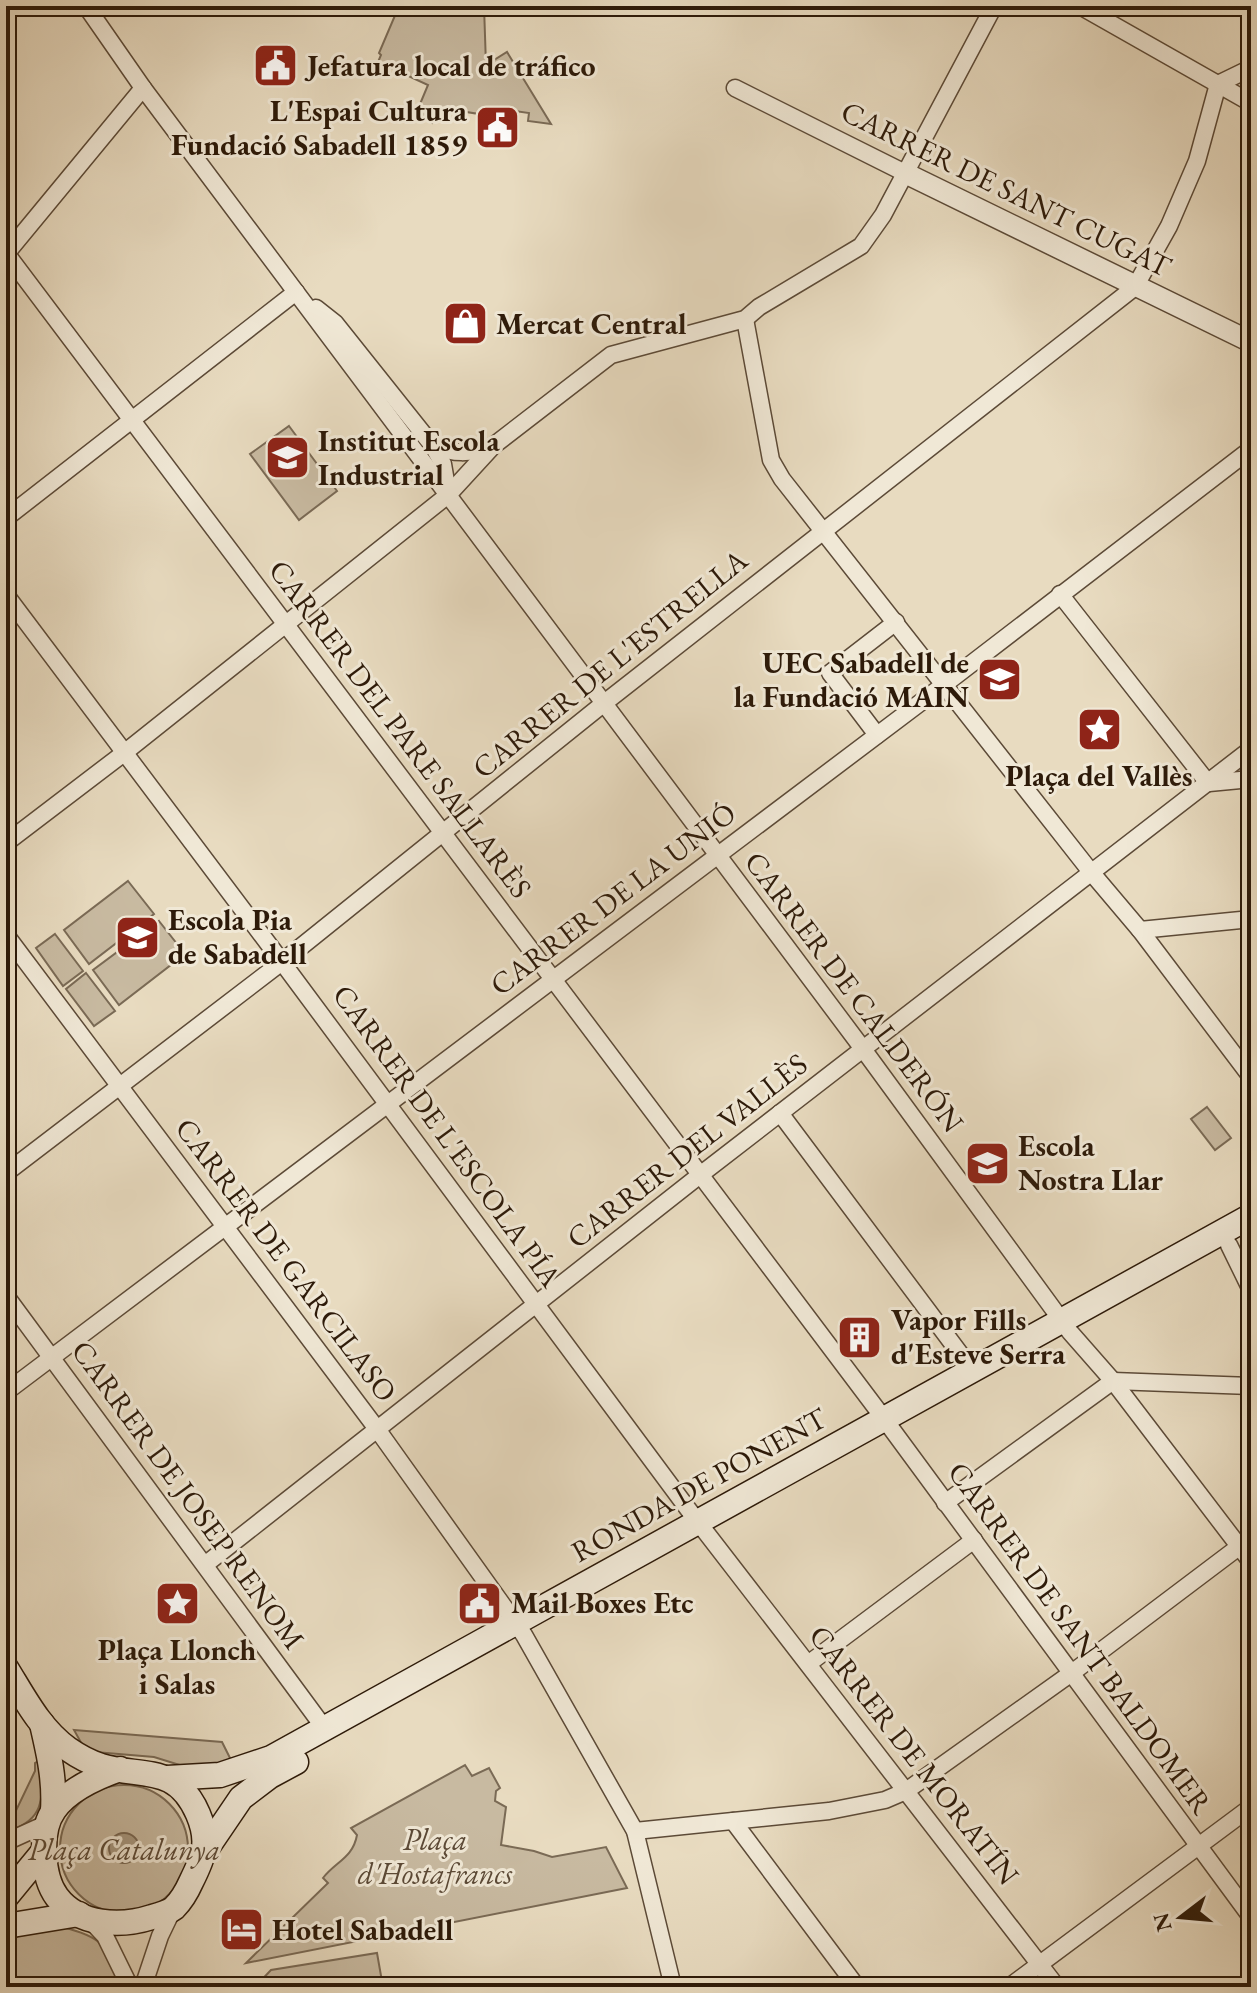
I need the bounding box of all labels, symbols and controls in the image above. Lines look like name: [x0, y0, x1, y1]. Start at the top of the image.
public building icon: Jefatura local de tráfico: [252, 42, 300, 90]
place label: Jefatura local de tráfico: [304, 46, 596, 85]
place label: L'Espai Cultura Fundació Sabadell 1859: [171, 91, 468, 164]
street label: CARRER DE SANT CUGAT: [835, 92, 1179, 286]
public building icon: L'Espai Cultura Fundació Sabadell 1859: [474, 104, 522, 152]
shop icon: Mercat Central: [441, 300, 489, 348]
place label: Mercat Central: [496, 304, 687, 343]
place label: Institut Escola Industrial: [318, 421, 500, 494]
school or university icon: Institut Escola Industrial: [263, 434, 311, 482]
street label: CARRER DE L'ESTRELLA: [464, 540, 756, 787]
street label: CARRER DEL PARE SALLARÈS: [260, 552, 541, 906]
place label: UEC Sabadell de la Fundació MAIN: [734, 643, 969, 716]
school or university icon: UEC Sabadell de la Fundació MAIN: [976, 656, 1024, 704]
place icon: Plaça del Vallès: [1075, 706, 1123, 754]
place label: Plaça del Vallès: [1005, 756, 1193, 795]
street label: CARRER DE LA UNIÓ: [482, 793, 743, 1004]
street label: CARRER DE CALDERÓN: [736, 843, 973, 1140]
place label: Escola Pia de Sabadell: [168, 900, 307, 973]
school or university icon: Escola Pia de Sabadell: [113, 913, 161, 961]
street label: CARRER DE L'ESCOLA PÍA: [324, 977, 571, 1295]
street label: CARRER DEL VALLÈS: [558, 1044, 815, 1257]
street label: CARRER DE GARCILASO: [167, 1110, 406, 1409]
place label: Escola Nostra Llar: [1018, 1126, 1164, 1199]
school or university icon: Escola Nostra Llar: [963, 1139, 1011, 1187]
place label: Vapor Fills d'Esteve Serra: [891, 1300, 1066, 1373]
building icon: Vapor Fills d'Esteve Serra: [836, 1313, 884, 1361]
street label: CARRER DE JOSEP RENOM: [63, 1332, 314, 1657]
street label: RONDA DE PONENT: [564, 1398, 834, 1571]
street label: CARRER DE SANT BALDOMER: [939, 1454, 1222, 1822]
public building icon: Mail Boxes Etc: [456, 1579, 504, 1627]
place icon: Plaça Llonch i Salas: [153, 1580, 201, 1628]
place label: Mail Boxes Etc: [511, 1583, 694, 1622]
street label: CARRER DE MORATÍN: [801, 1617, 1028, 1893]
place label: Plaça Llonch i Salas: [98, 1630, 257, 1703]
park label: Plaça d'Hostafrancs: [358, 1820, 513, 1893]
park label: Plaça Catalunya: [28, 1830, 220, 1869]
north arrow: [1141, 1877, 1221, 1957]
hotel icon: Hotel Sabadell: [217, 1906, 265, 1954]
place label: Hotel Sabadell: [272, 1910, 454, 1949]
text: N: [1146, 1910, 1179, 1935]

